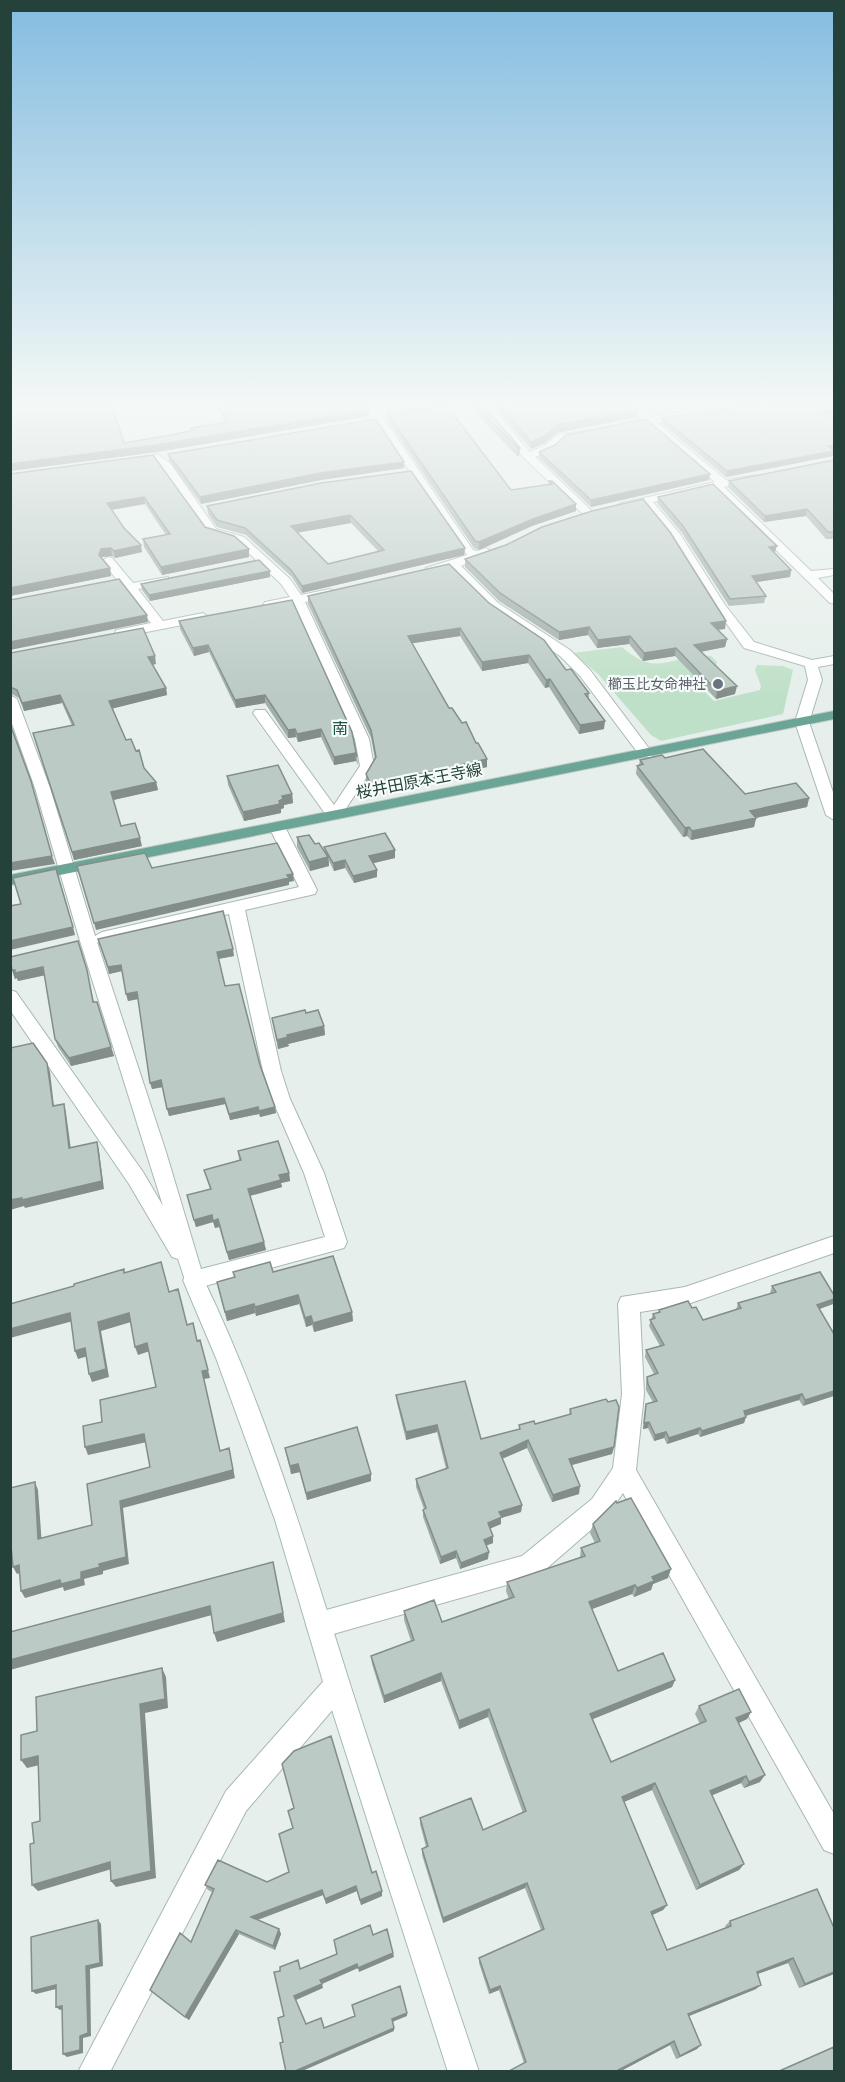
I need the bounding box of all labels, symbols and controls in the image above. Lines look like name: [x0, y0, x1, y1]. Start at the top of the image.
place label: 櫛玉比女命神社: [608, 676, 706, 692]
marker: 櫛玉比女命神社: [711, 677, 725, 691]
district label: 南: [332, 719, 348, 738]
street label: 桜井田原本王寺線: [354, 759, 484, 803]

